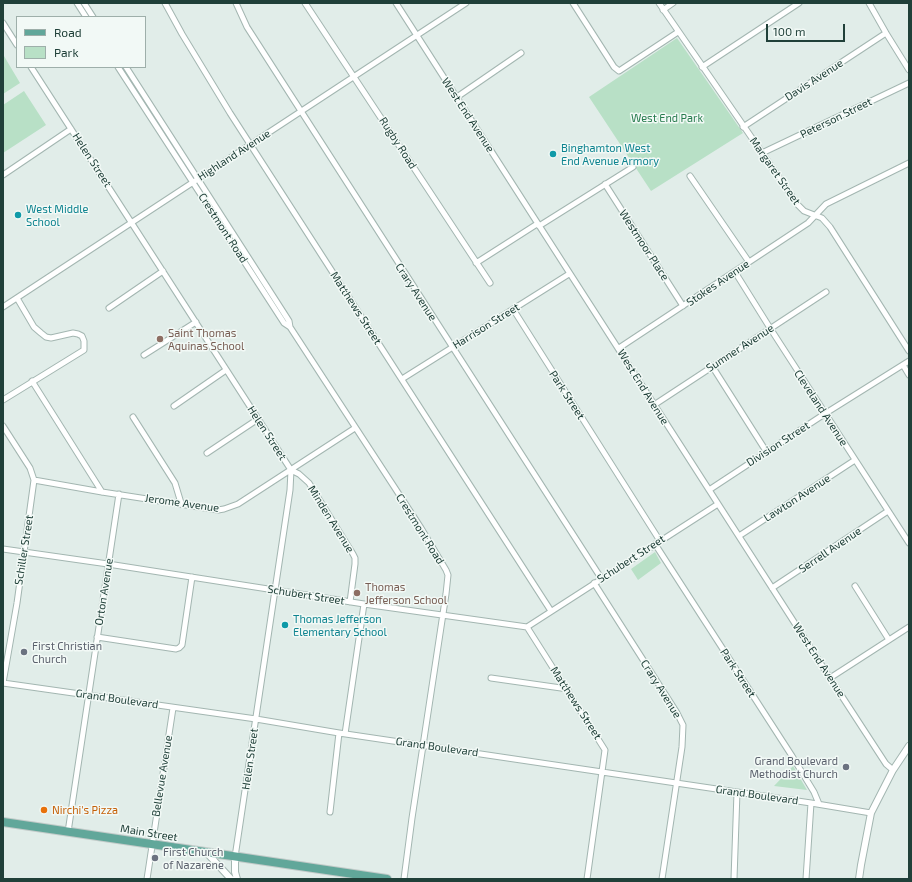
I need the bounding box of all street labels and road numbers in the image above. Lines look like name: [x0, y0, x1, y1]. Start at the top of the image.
street label: Davis Avenue: [782, 56, 846, 104]
street label: West End Avenue: [439, 75, 497, 155]
street label: Peterson Street: [798, 95, 874, 141]
street label: Rugby Road: [376, 115, 420, 171]
street label: Highland Avenue: [195, 127, 273, 183]
street label: Helen Street: [70, 130, 114, 190]
street label: Margaret Street: [747, 135, 803, 207]
street label: Crestmont Road: [196, 191, 250, 265]
street label: Westmoor Place: [616, 207, 672, 283]
street label: Stokes Avenue: [684, 257, 752, 309]
street label: Crary Avenue: [392, 261, 440, 323]
street label: Matthews Street: [328, 269, 384, 347]
street label: Harrison Street: [450, 300, 522, 352]
street label: Sumner Avenue: [704, 321, 776, 375]
street label: West End Avenue: [614, 347, 672, 427]
street label: Cleveland Avenue: [791, 367, 851, 449]
street label: Park Street: [546, 368, 588, 422]
street label: Helen Street: [245, 403, 289, 463]
street label: Division Street: [744, 419, 812, 469]
street label: Lawton Avenue: [761, 472, 833, 524]
street label: Minden Avenue: [305, 483, 357, 555]
street label: Jerome Avenue: [144, 491, 220, 515]
street label: Crestmont Road: [393, 491, 447, 567]
street label: Schiller Street: [12, 514, 36, 586]
street label: Serrell Avenue: [796, 524, 864, 576]
street label: Schubert Street: [595, 532, 667, 586]
street label: Orton Avenue: [92, 557, 116, 627]
street label: Schubert Street: [266, 582, 346, 608]
street label: West End Avenue: [790, 620, 848, 700]
street label: Park Street: [717, 646, 759, 700]
street label: Crary Avenue: [638, 657, 684, 721]
street label: Matthews Street: [548, 664, 604, 742]
street label: Grand Boulevard: [75, 687, 159, 711]
street label: Helen Street: [239, 727, 261, 791]
street label: Bellevue Avenue: [149, 734, 175, 818]
street label: Grand Boulevard: [395, 735, 479, 759]
street label: Grand Boulevard: [715, 783, 799, 807]
street label: Main Street: [119, 822, 179, 844]

